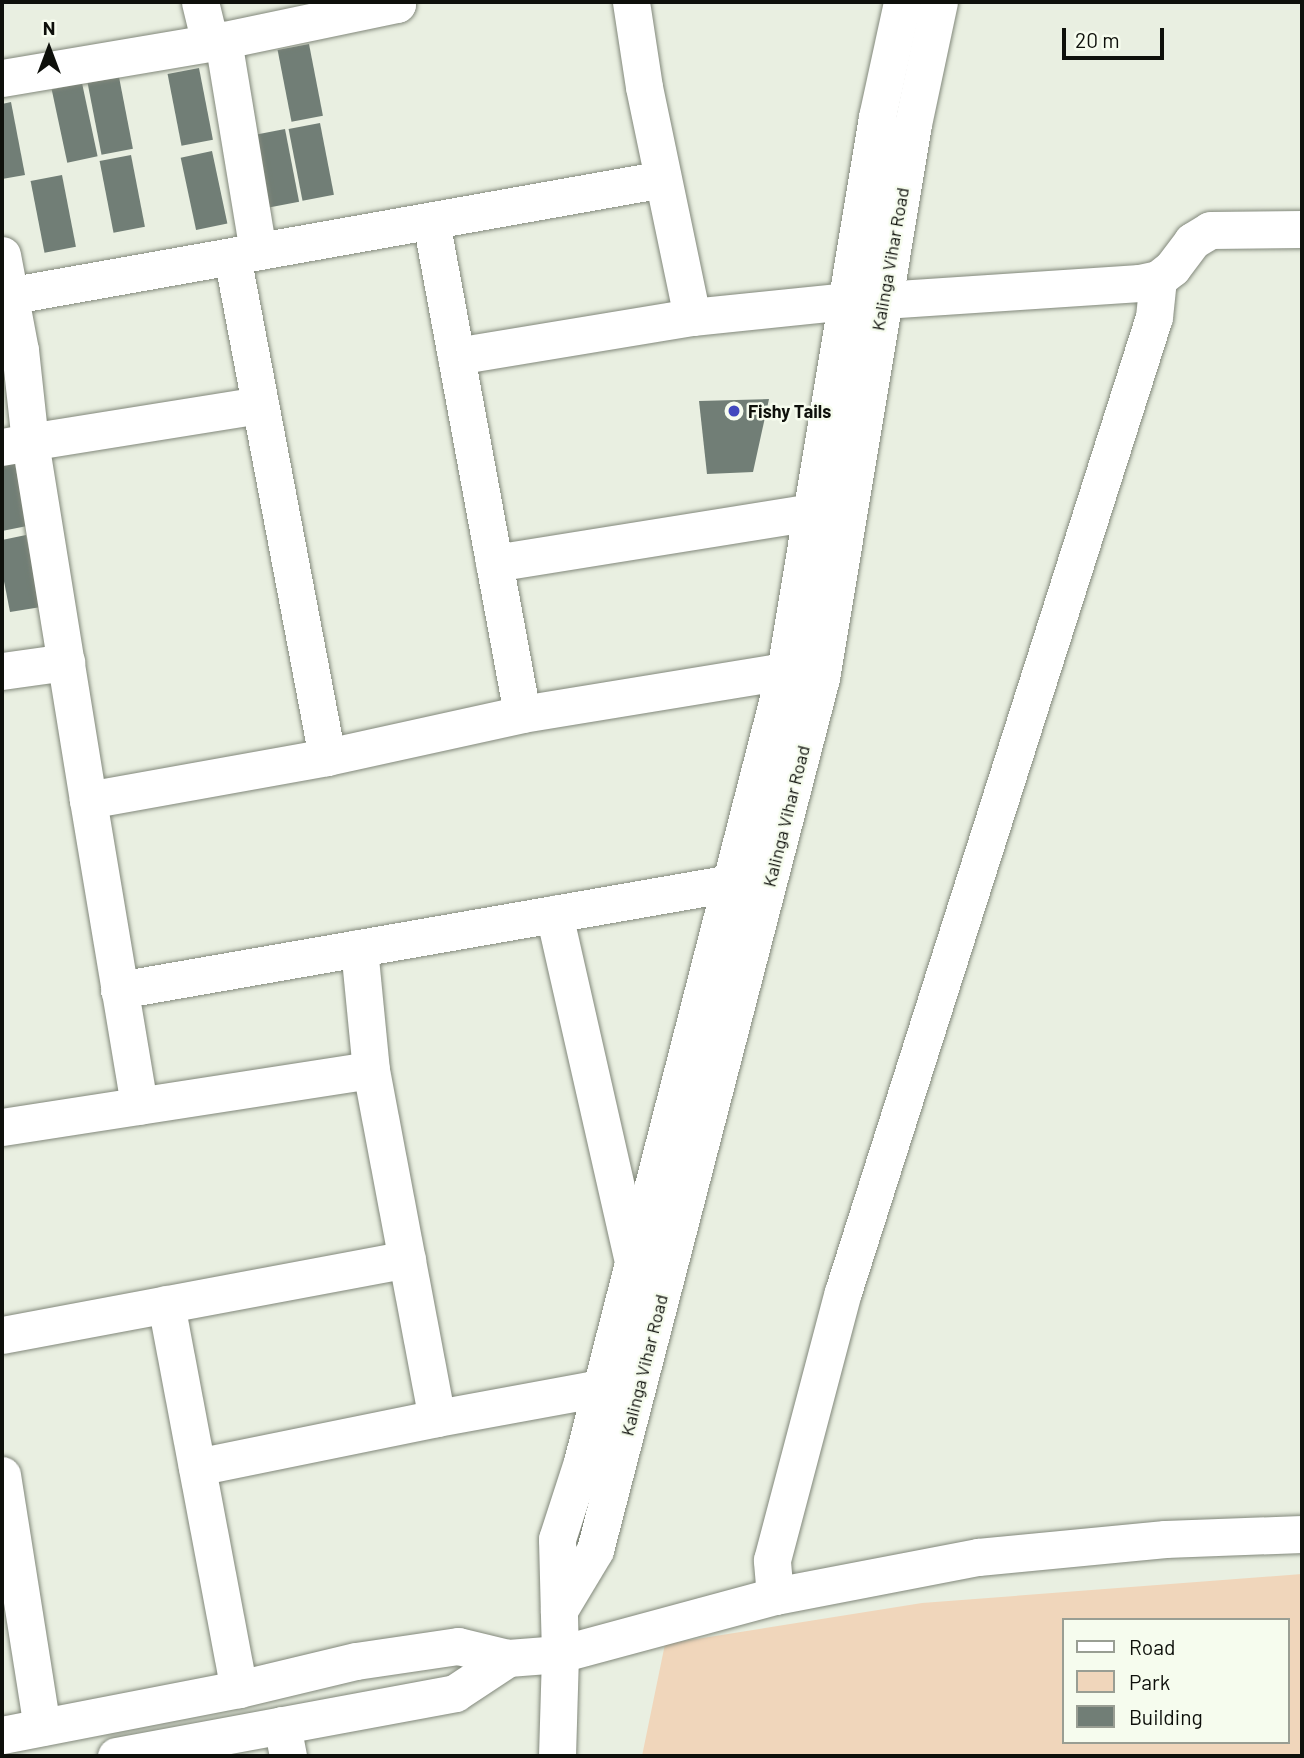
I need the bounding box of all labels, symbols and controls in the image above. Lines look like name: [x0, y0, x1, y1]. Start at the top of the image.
north arrow: [14, 14, 84, 84]
scale bar: [1066, 14, 1168, 58]
text: N: [43, 16, 55, 39]
text: 20 m: [1075, 27, 1120, 52]
street label: Kalinga Vihar Road: [867, 186, 913, 332]
place label: Fishy Tails: [748, 400, 831, 422]
marker: Fishy Tails: [726, 403, 742, 419]
street label: Kalinga Vihar Road: [758, 743, 814, 889]
street label: Kalinga Vihar Road: [616, 1292, 672, 1438]
legend: [1062, 1618, 1290, 1744]
text: Road: [1129, 1634, 1175, 1659]
text: Park: [1129, 1669, 1170, 1694]
text: Building: [1129, 1704, 1203, 1729]

